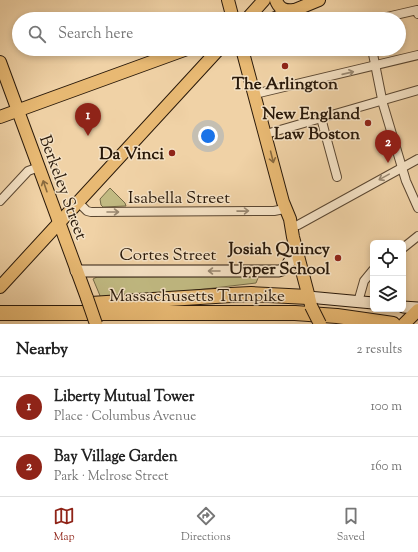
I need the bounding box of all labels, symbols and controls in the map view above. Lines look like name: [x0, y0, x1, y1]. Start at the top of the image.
search box: [12, 12, 406, 56]
icon: search: [26, 23, 48, 45]
text: Search here: [58, 24, 133, 45]
marker: The Arlington: [280, 61, 290, 71]
one-way arrow: [341, 68, 354, 76]
place label: The Arlington: [232, 73, 339, 97]
pin: 1: [75, 103, 101, 136]
place label: New England Law Boston: [262, 103, 361, 147]
marker: New England Law Boston: [363, 118, 373, 128]
your location: [198, 126, 218, 146]
pin: 2: [375, 130, 401, 163]
street label: Berkeley Street: [32, 132, 92, 244]
place label: Da Vinci: [99, 143, 164, 167]
marker: Da Vinci: [167, 148, 177, 158]
one-way arrow: [269, 150, 276, 163]
one-way arrow: [378, 174, 390, 182]
one-way arrow: [41, 180, 48, 193]
street label: Isabella Street: [128, 187, 230, 211]
one-way arrow: [236, 207, 249, 215]
one-way arrow: [106, 208, 119, 216]
place label: Josiah Quincy Upper School: [226, 238, 331, 282]
map controls: [370, 240, 406, 312]
button: locate: [370, 240, 406, 276]
street label: Cortes Street: [120, 244, 217, 268]
marker: Josiah Quincy Upper School: [333, 253, 343, 263]
one-way arrow: [208, 267, 221, 275]
button: layers: [370, 276, 406, 312]
street label: Massachusetts Turnpike: [109, 285, 285, 309]
text: Nearby: [16, 338, 68, 362]
text: 2 results: [357, 341, 402, 359]
text: Liberty Mutual Tower: [54, 387, 194, 408]
text: 1: [27, 398, 31, 416]
text: 100 m: [370, 398, 402, 416]
text: Place · Columbus Avenue: [54, 408, 196, 426]
text: Bay Village Garden: [54, 447, 178, 468]
text: 2: [26, 458, 32, 476]
text: 160 m: [371, 458, 402, 476]
text: Park · Melrose Street: [54, 468, 168, 486]
tab: Map: [53, 505, 75, 545]
tab: Directions: [181, 505, 231, 545]
tab: Saved: [337, 505, 365, 545]

